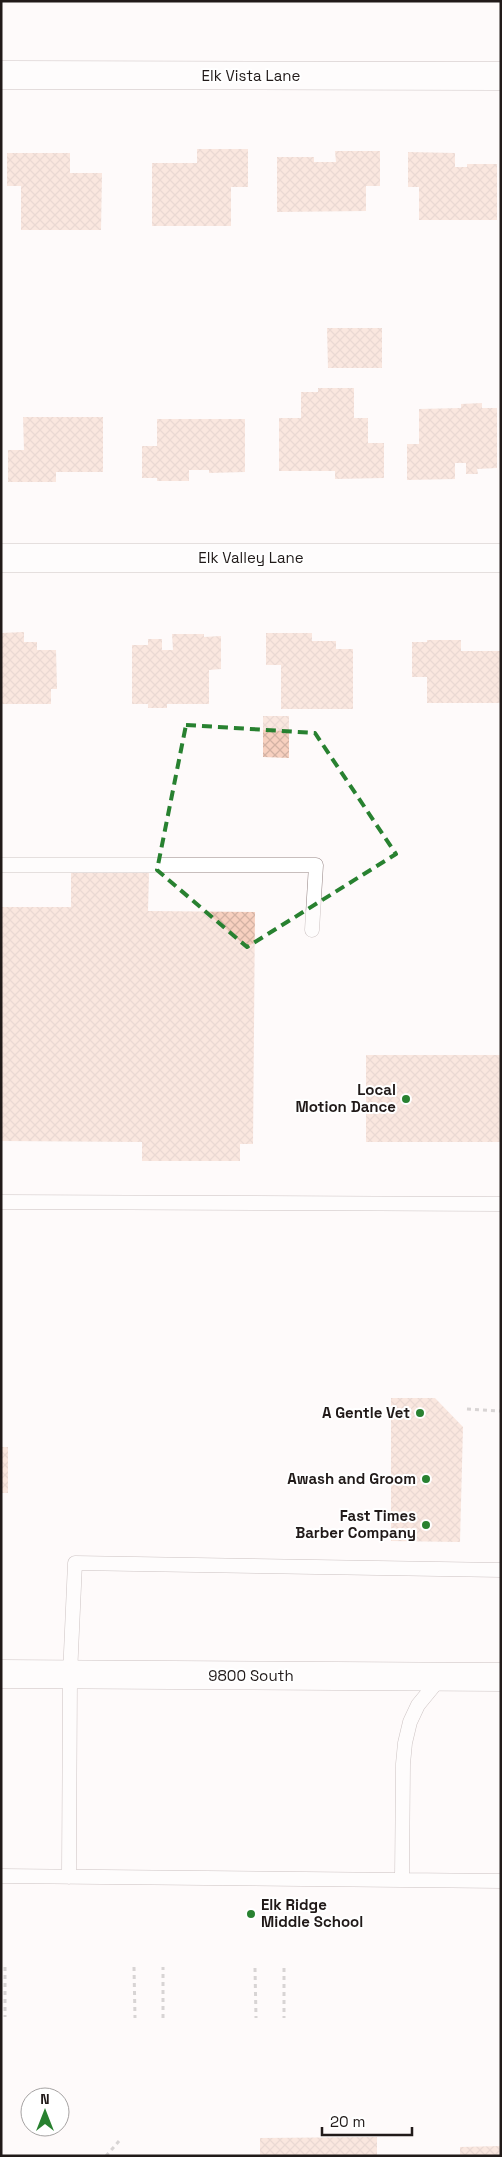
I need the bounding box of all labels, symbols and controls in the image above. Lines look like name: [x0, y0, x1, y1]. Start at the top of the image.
street label: Elk Vista Lane: [202, 66, 301, 85]
street label: Elk Valley Lane: [198, 548, 304, 567]
place label: Local Motion Dance: [295, 1080, 396, 1116]
marker: Local Motion Dance: [400, 1093, 412, 1105]
place label: A Gentle Vet: [322, 1403, 410, 1422]
marker: A Gentle Vet: [414, 1407, 426, 1419]
place label: Awash and Groom: [287, 1469, 416, 1488]
marker: Awash and Groom: [420, 1473, 432, 1485]
place label: Fast Times Barber Company: [295, 1506, 416, 1542]
marker: Fast Times Barber Company: [420, 1519, 432, 1531]
street label: 9800 South: [208, 1666, 294, 1685]
place label: Elk Ridge Middle School: [261, 1895, 363, 1931]
marker: Elk Ridge Middle School: [245, 1908, 257, 1920]
north arrow: [20, 2087, 70, 2137]
text: N: [40, 2090, 50, 2108]
scale bar: [322, 2104, 412, 2136]
text: 20 m: [330, 2112, 365, 2131]

